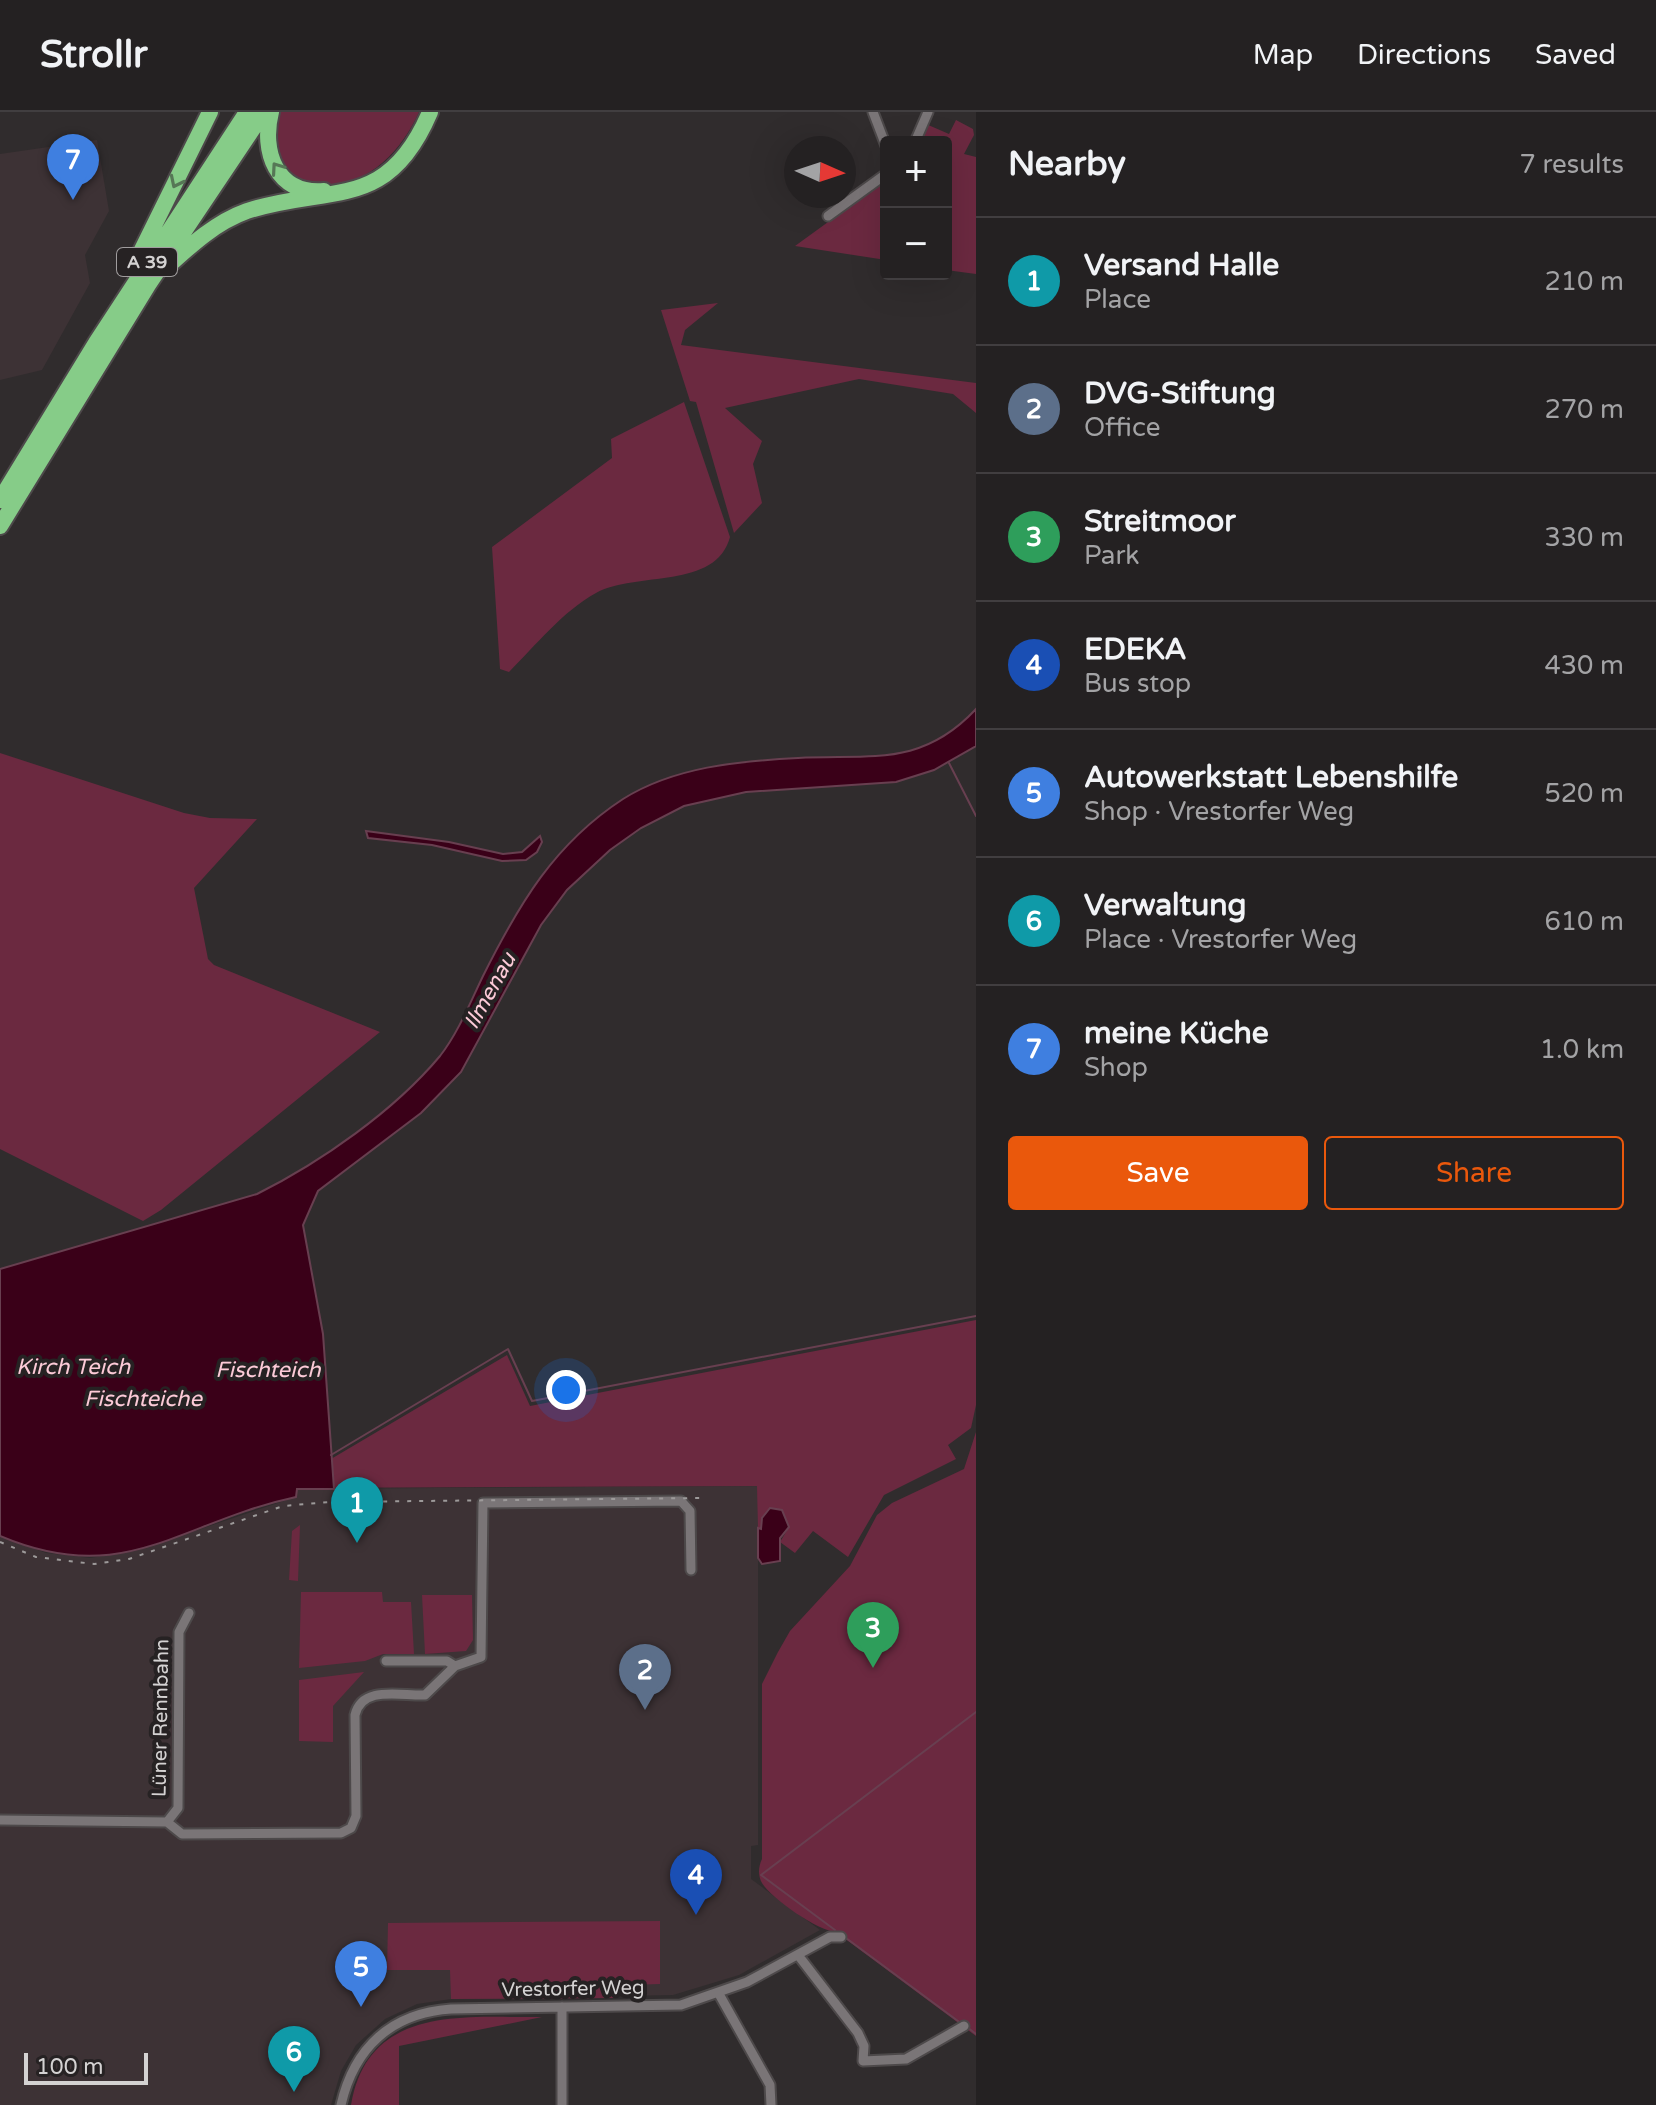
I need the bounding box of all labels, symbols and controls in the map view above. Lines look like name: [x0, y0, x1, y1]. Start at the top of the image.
text: Strollr: [40, 32, 148, 78]
text: Map: [1253, 38, 1313, 72]
text: Directions: [1357, 38, 1491, 72]
text: Saved: [1535, 38, 1616, 72]
pin: 7: [47, 134, 99, 200]
north arrow: [784, 136, 856, 208]
map controls: [880, 136, 952, 280]
button: +: [880, 136, 952, 208]
text: Nearby: [1008, 144, 1126, 185]
text: 7 results: [1519, 149, 1624, 180]
one-way arrow: [272, 163, 287, 177]
one-way arrow: [170, 173, 186, 188]
button: −: [880, 208, 952, 280]
text: Versand Halle: [1084, 247, 1279, 284]
road number: A 39: [117, 248, 177, 276]
text: 1: [1026, 266, 1042, 297]
text: 210 m: [1544, 266, 1624, 297]
text: Place: [1084, 284, 1151, 315]
text: DVG-Stiftung: [1084, 375, 1276, 412]
text: 2: [1026, 394, 1042, 425]
text: 270 m: [1544, 394, 1624, 425]
text: Office: [1084, 412, 1160, 443]
text: Streitmoor: [1084, 503, 1236, 540]
text: 3: [1026, 522, 1042, 553]
text: 330 m: [1544, 522, 1624, 553]
text: Park: [1084, 540, 1140, 571]
text: EDEKA: [1084, 631, 1187, 668]
text: 4: [1026, 650, 1042, 681]
text: 430 m: [1544, 650, 1624, 681]
text: Bus stop: [1084, 668, 1191, 699]
text: Autowerkstatt Lebenshilfe: [1084, 759, 1458, 796]
text: 5: [1026, 778, 1042, 809]
text: 520 m: [1544, 778, 1624, 809]
text: Shop · Vrestorfer Weg: [1084, 796, 1354, 827]
text: Verwaltung: [1084, 887, 1246, 924]
text: 6: [1026, 906, 1042, 937]
text: 610 m: [1544, 906, 1624, 937]
text: Place · Vrestorfer Weg: [1084, 924, 1357, 955]
water label: Ilmenau: [458, 947, 522, 1034]
text: meine Küche: [1084, 1015, 1269, 1052]
text: 7: [1026, 1034, 1042, 1065]
text: 1.0 km: [1540, 1034, 1624, 1065]
text: Shop: [1084, 1052, 1148, 1083]
button: Save: [1008, 1136, 1308, 1210]
button: Share: [1324, 1136, 1624, 1210]
water label: Kirch Teich: [16, 1354, 131, 1380]
water label: Fischteich: [215, 1357, 321, 1383]
your location: [546, 1370, 586, 1410]
water label: Fischteiche: [84, 1386, 203, 1412]
pin: 1: [331, 1477, 383, 1543]
pin: 3: [847, 1602, 899, 1668]
street label: Lüner Rennbahn: [148, 1639, 174, 1797]
pin: 2: [619, 1644, 671, 1710]
pin: 4: [670, 1849, 722, 1915]
pin: 5: [335, 1941, 387, 2007]
street label: Vrestorfer Weg: [501, 1976, 645, 2002]
pin: 6: [268, 2026, 320, 2092]
scale bar: [24, 2049, 148, 2085]
text: 100 m: [36, 2054, 103, 2080]

